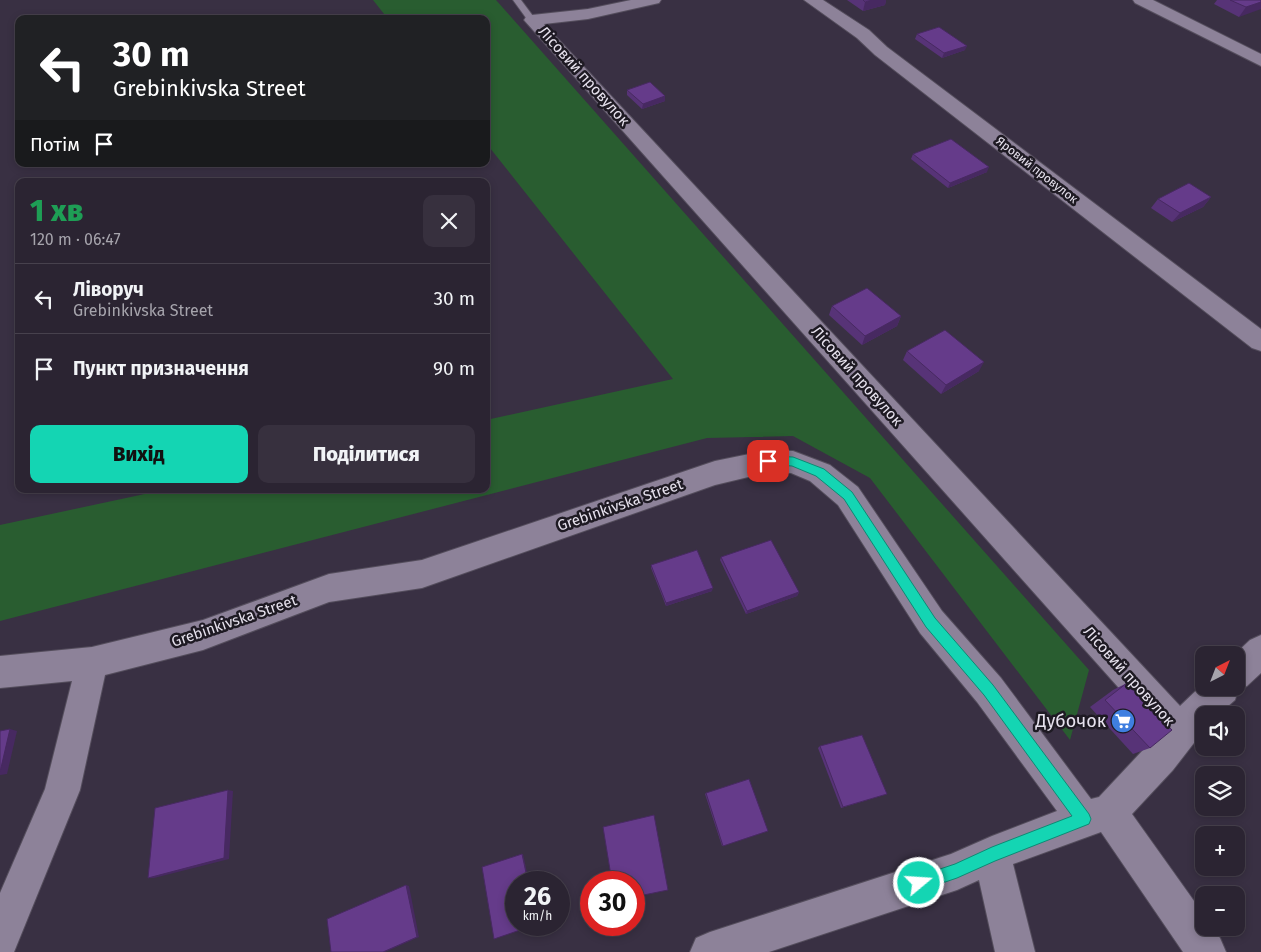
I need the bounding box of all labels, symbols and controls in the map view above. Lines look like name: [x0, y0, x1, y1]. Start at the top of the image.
street label: Лісовий провулок: [535, 23, 633, 129]
text: 30 m: [113, 33, 190, 75]
icon: left: [30, 35, 95, 100]
text: Grebinkivska Street: [113, 75, 306, 102]
icon: arrive: [90, 130, 118, 158]
text: Потім: [30, 133, 80, 156]
street label: Яровий провулок: [993, 134, 1081, 207]
text: 1 хв: [30, 193, 83, 229]
button: close: [423, 195, 475, 247]
text: 120 m · 06:47: [30, 230, 121, 249]
text: Ліворуч: [73, 278, 144, 301]
icon: left: [30, 285, 58, 313]
text: 30 m: [434, 287, 475, 310]
text: Grebinkivska Street: [73, 301, 213, 320]
street label: Лісовий провулок: [808, 323, 906, 429]
icon: arrive: [30, 355, 58, 383]
text: Пункт призначення: [73, 357, 249, 380]
text: 90 m: [433, 357, 475, 380]
button: Вихід: [30, 425, 248, 483]
button: Поділитися: [258, 425, 475, 483]
pin: [747, 440, 789, 482]
icon: arrive: [754, 447, 782, 475]
street label: Grebinkivska Street: [555, 475, 686, 535]
street label: Grebinkivska Street: [169, 591, 300, 651]
street label: Лісовий провулок: [1080, 623, 1178, 729]
north arrow: [1195, 646, 1245, 696]
map controls: [1195, 646, 1245, 936]
button: sound: [1195, 706, 1245, 756]
supermarket icon: Дубочок: [1110, 708, 1136, 734]
place label: Дубочок: [1034, 710, 1107, 732]
button: layers: [1195, 766, 1245, 816]
button: +: [1195, 826, 1245, 876]
position arrow: [892, 856, 944, 908]
speed limit sign: 30: [580, 871, 645, 936]
text: 26: [524, 882, 551, 912]
button: −: [1195, 886, 1245, 936]
text: km/h: [523, 909, 552, 923]

